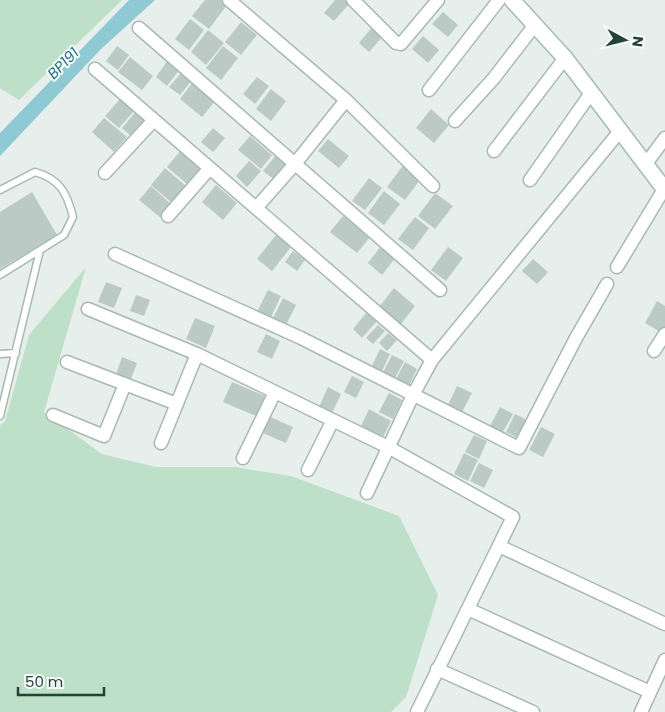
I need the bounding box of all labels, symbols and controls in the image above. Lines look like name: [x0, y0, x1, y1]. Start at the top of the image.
north arrow: [600, 15, 650, 65]
text: N: [627, 35, 648, 48]
water label: BP191: [43, 42, 84, 83]
scale bar: [18, 664, 104, 696]
text: 50 m: [25, 671, 63, 692]

